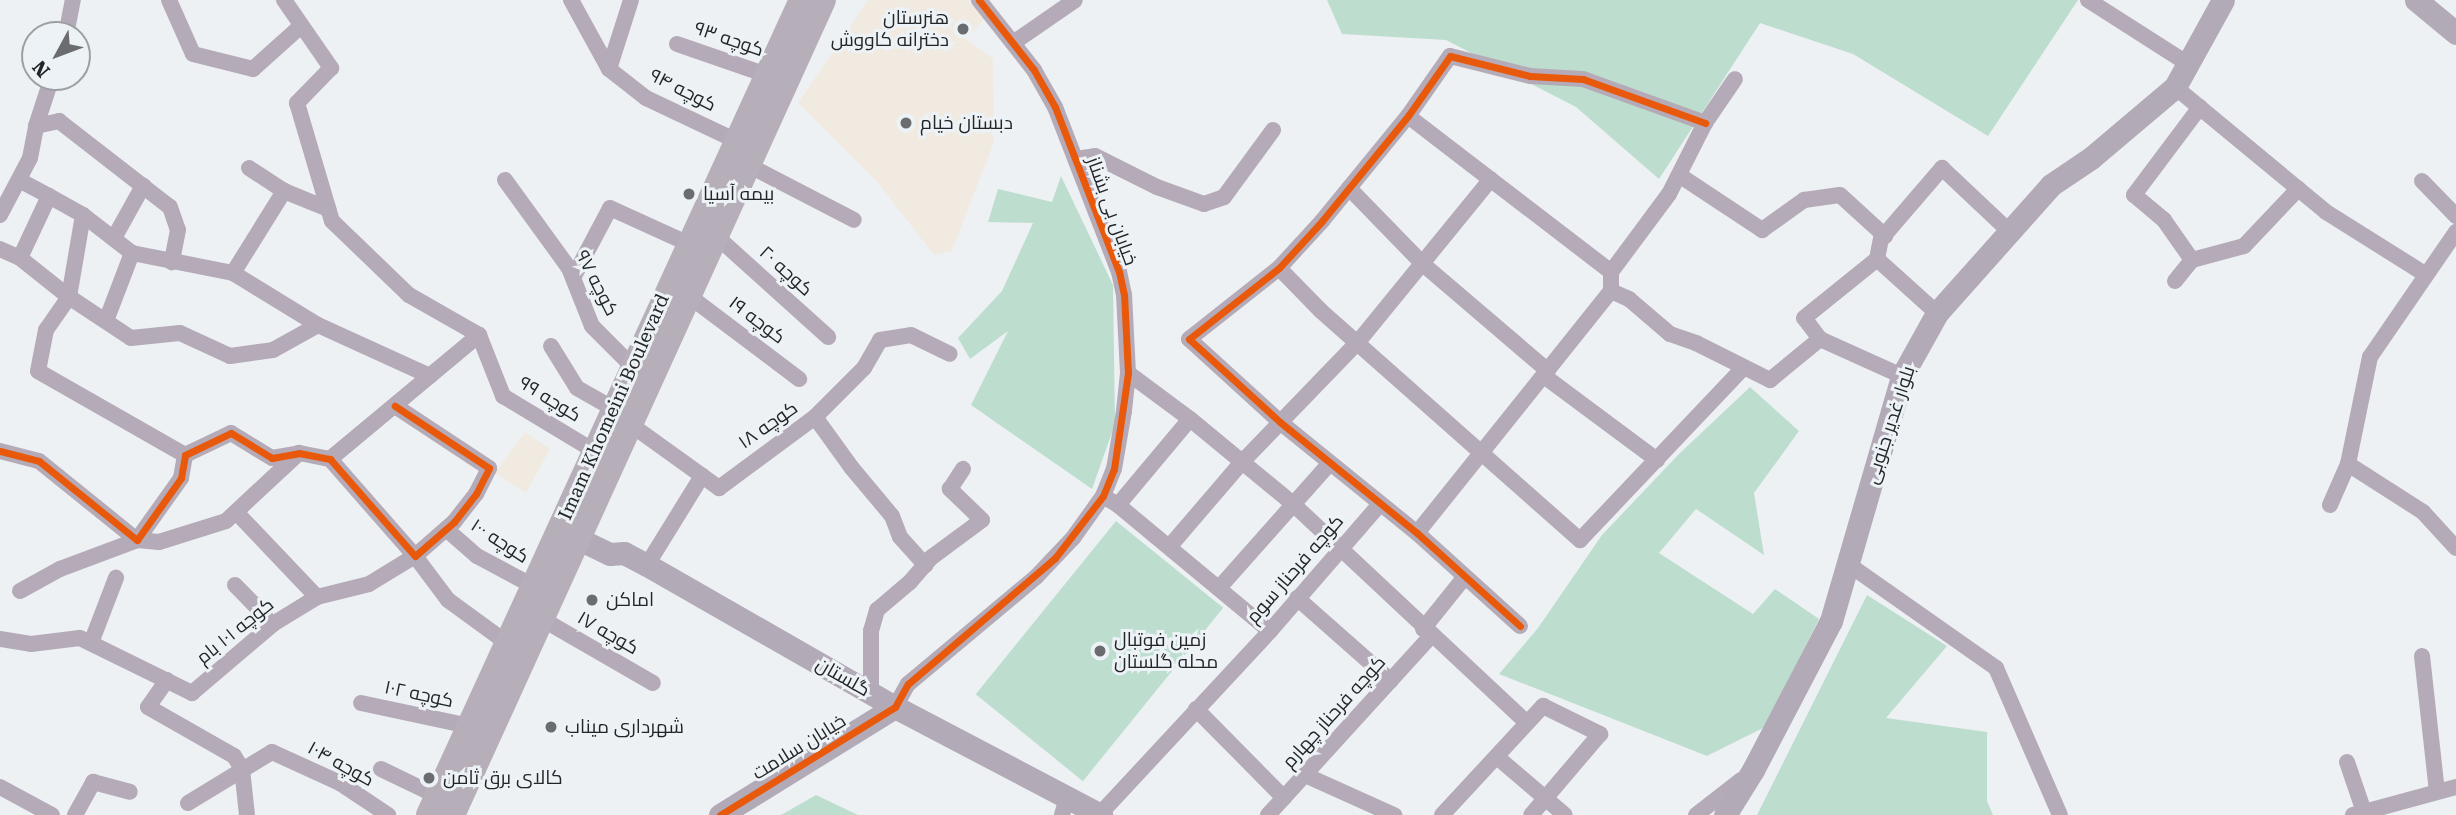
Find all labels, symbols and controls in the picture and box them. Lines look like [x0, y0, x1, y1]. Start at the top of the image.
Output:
place label: هنرستان دخترانه کاووش [831, 7, 949, 51]
street label: کوچه ۹۳ [691, 17, 767, 61]
north arrow [21, 21, 91, 91]
marker: هنرستان دخترانه کاووش [955, 21, 971, 37]
text: N [28, 56, 55, 82]
street label: کوچه ۹۴ [646, 64, 720, 116]
place label: دبستان خیام [920, 112, 1013, 134]
marker: دبستان خیام [898, 115, 914, 131]
street label: خیابان بی بشناز [1082, 153, 1142, 269]
place label: بیمه آسیا [703, 183, 774, 205]
marker: بیمه آسیا [681, 186, 697, 202]
street label: کوچه ۲۰ [755, 241, 817, 301]
street label: کوچه ۹۷ [571, 246, 623, 320]
street label: Imam Khomeini Boulevard [554, 291, 674, 523]
street label: کوچه ۱۹ [724, 291, 790, 349]
street label: بلوار غدیر جنوبی [1860, 363, 1920, 487]
street label: کوچه ۹۹ [515, 371, 585, 427]
street label: کوچه ۱۸ [734, 396, 802, 454]
street label: کوچه فرحناز سوم [1242, 510, 1348, 628]
street label: کوچه ۱۰۰ [467, 514, 533, 568]
place label: اماکن [606, 589, 654, 611]
marker: اماکن [584, 592, 600, 608]
street label: کوچه ۱۰۱ بام [192, 593, 278, 669]
street label: کوچه ۱۷ [573, 606, 643, 660]
place label: زمین فوتبال محله گلستان [1114, 629, 1218, 673]
marker: زمین فوتبال محله گلستان [1092, 643, 1108, 659]
street label: کوچه فرحناز چهارم [1278, 651, 1390, 773]
street label: گلستان [812, 652, 874, 702]
street label: کوچه ۱۰۲ [382, 676, 456, 712]
street label: خیابان سلامت [748, 709, 850, 785]
place label: شهرداری میناب [565, 716, 684, 738]
marker: شهرداری میناب [543, 719, 559, 735]
street label: کوچه ۱۰۴ [304, 736, 378, 792]
place label: کالای برق ثامن [443, 767, 563, 789]
marker: کالای برق ثامن [421, 770, 437, 786]

